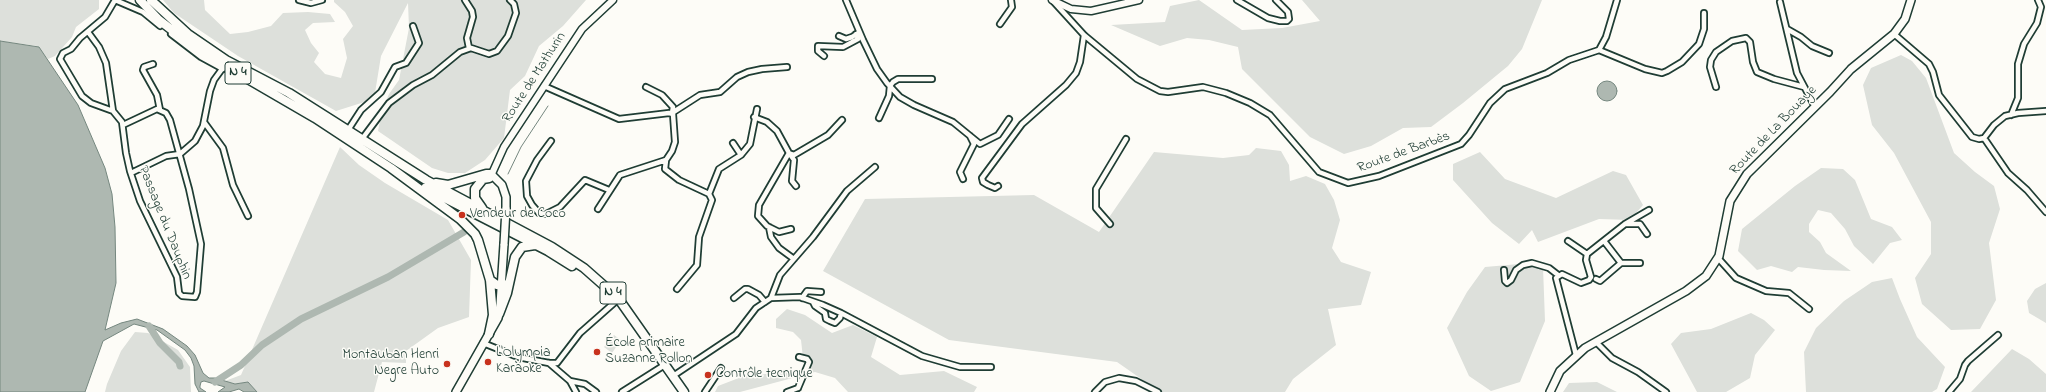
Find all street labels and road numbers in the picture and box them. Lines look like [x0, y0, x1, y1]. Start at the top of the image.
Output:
street label: Route de Mathurin [500, 30, 570, 126]
road number: N 4 [225, 62, 251, 84]
street label: Route de La Bouaye [1727, 83, 1821, 179]
street label: Route de Barbès [1355, 128, 1453, 178]
street label: Passage du Dauphin [134, 164, 194, 282]
road number: N 4 [600, 282, 626, 304]

